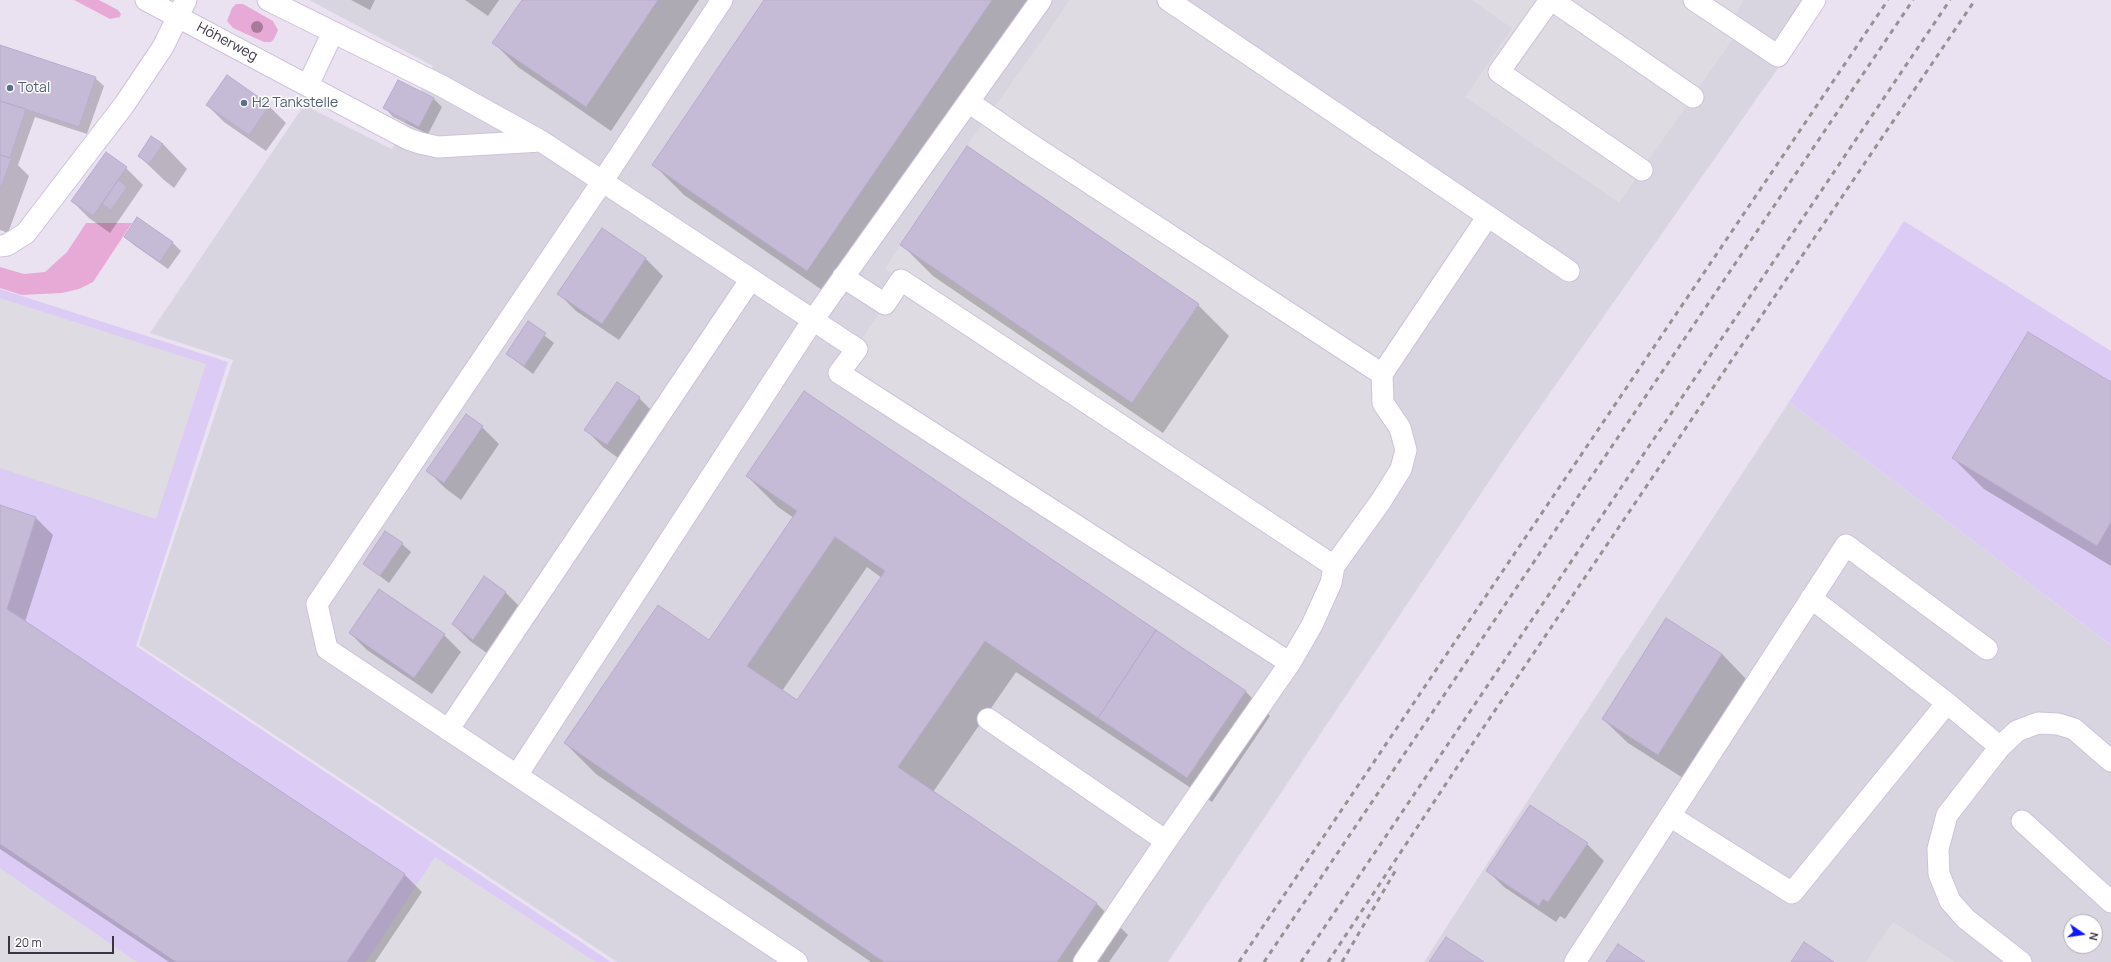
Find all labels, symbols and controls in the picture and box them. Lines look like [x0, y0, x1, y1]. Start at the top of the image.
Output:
street label: Höherweg [194, 19, 260, 65]
place label: Total [18, 80, 50, 96]
marker: Total [5, 83, 15, 93]
place label: H2 Tankstelle [252, 95, 338, 111]
marker: H2 Tankstelle [239, 98, 249, 108]
north arrow [2063, 914, 2103, 954]
scale bar [10, 928, 116, 954]
text: N [2086, 931, 2102, 942]
text: 20 m [15, 934, 42, 951]

